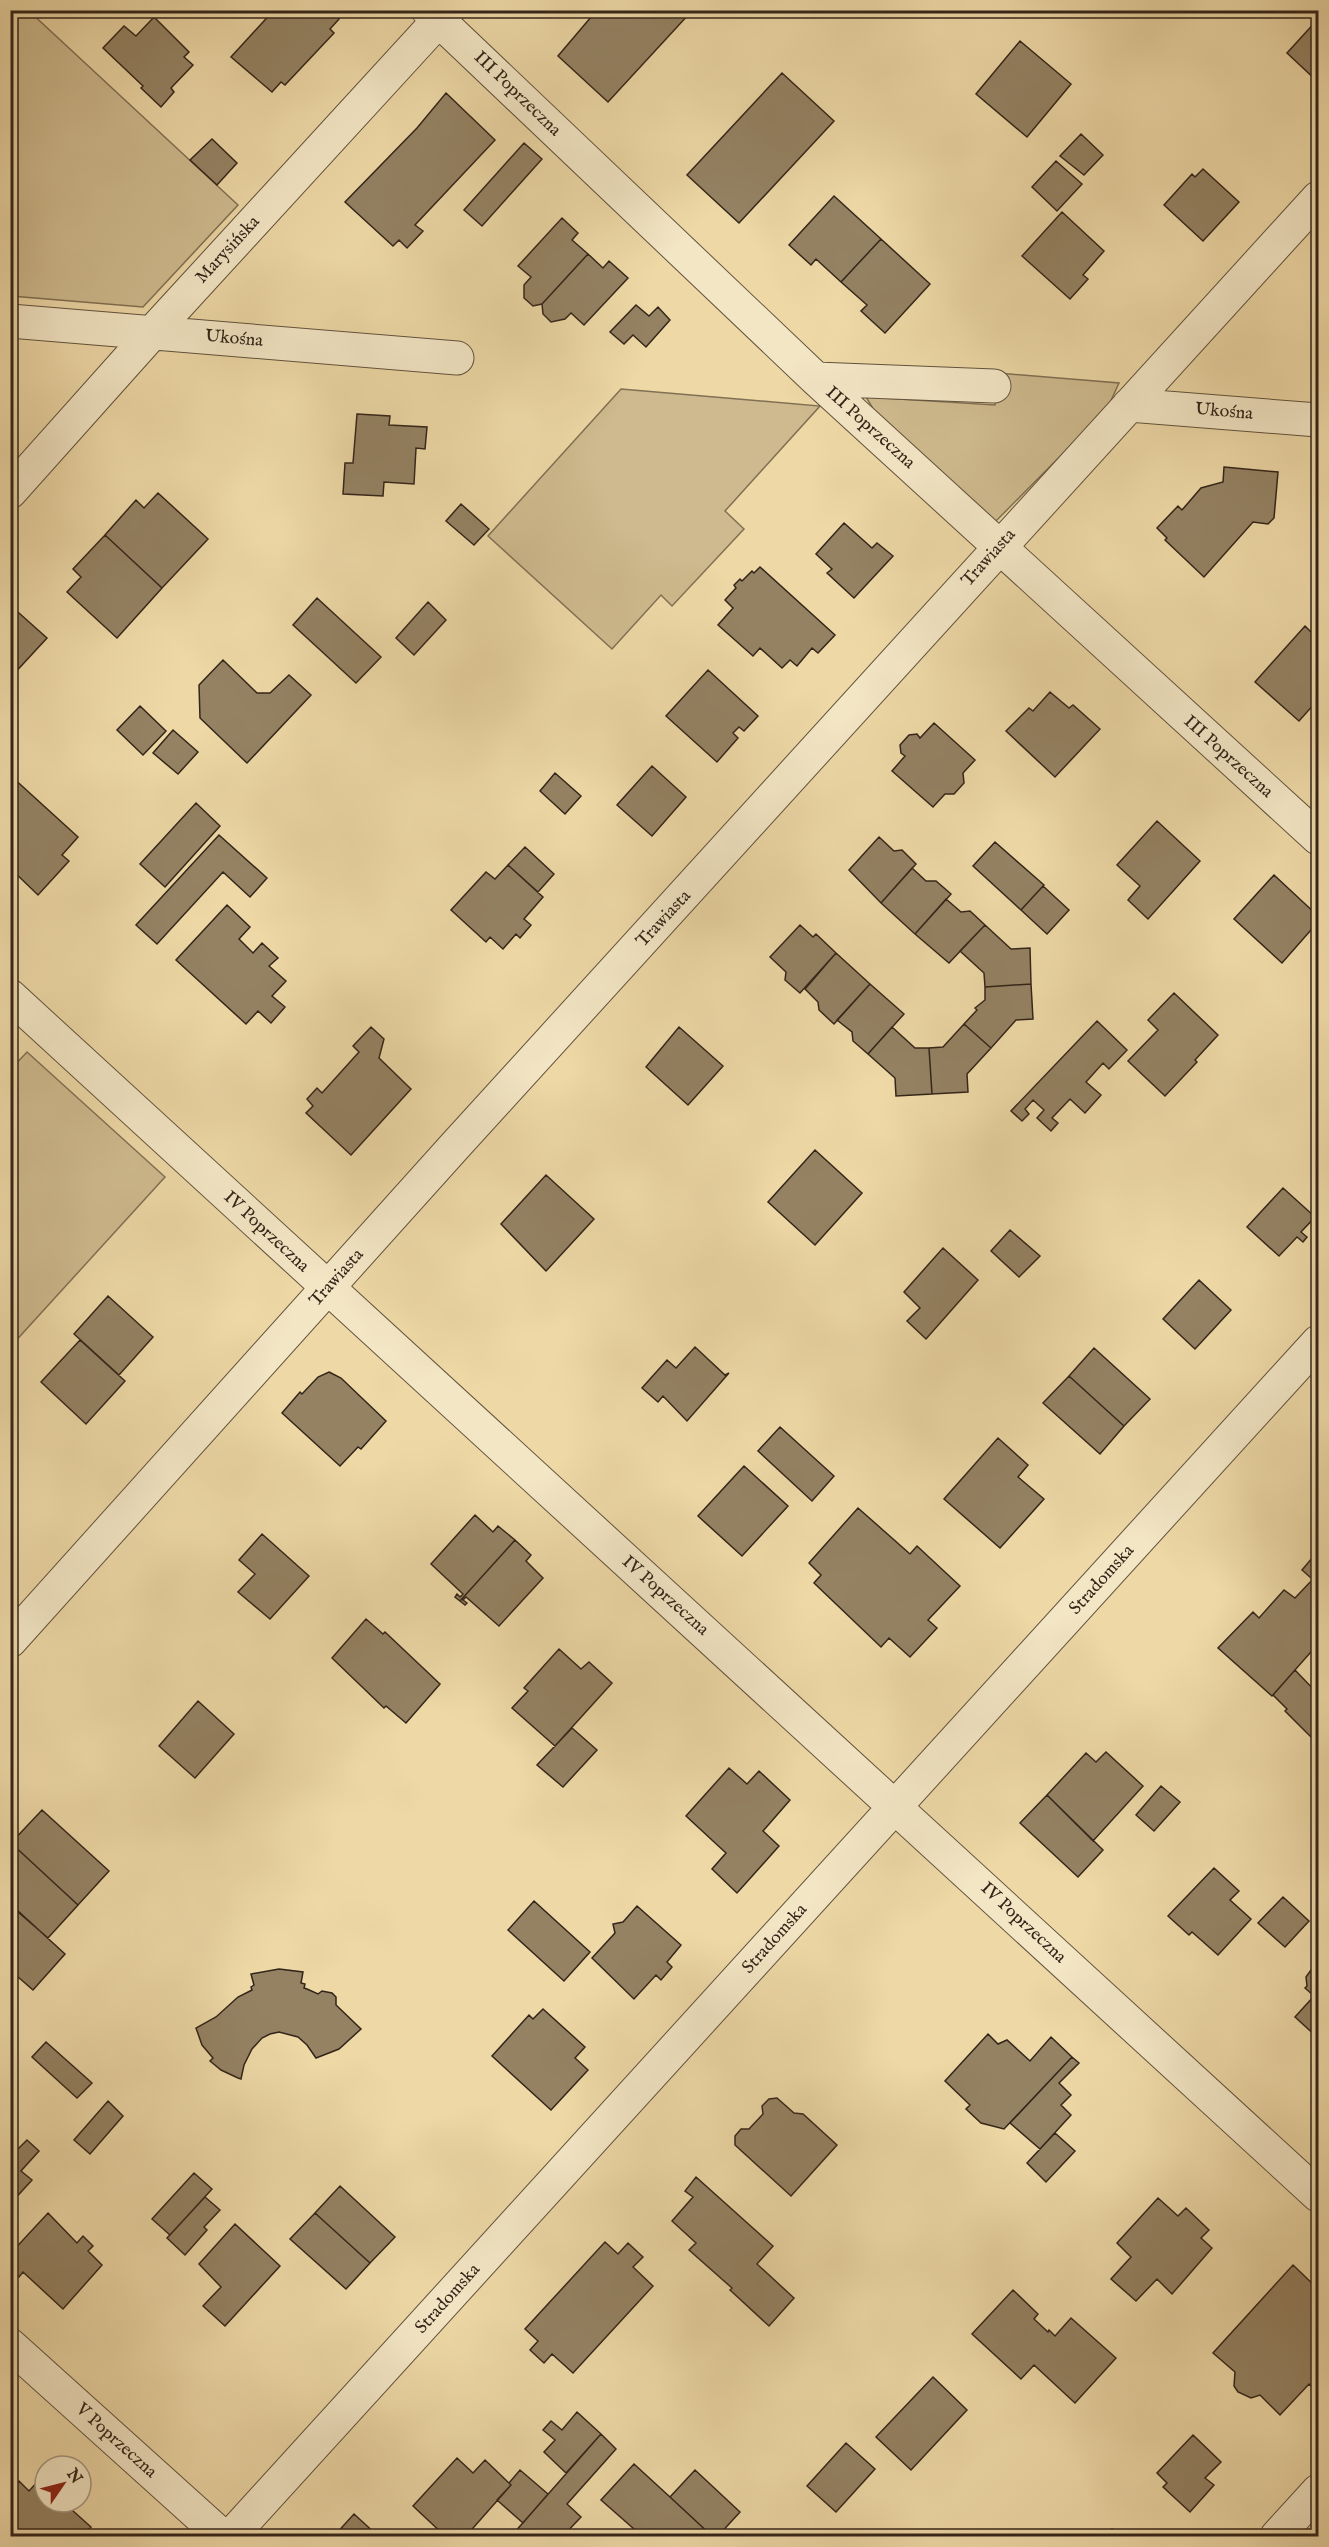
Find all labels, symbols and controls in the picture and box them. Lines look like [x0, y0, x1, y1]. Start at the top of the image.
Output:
street label: III Poprzeczna [468, 46, 566, 142]
street label: Marysińska [191, 211, 265, 289]
street label: Ukośna [204, 325, 264, 353]
street label: III Poprzeczna [820, 382, 920, 475]
street label: Ukośna [1194, 398, 1254, 426]
street label: Trawiasta [957, 524, 1021, 592]
street label: III Poprzeczna [1178, 711, 1278, 804]
street label: Trawiasta [632, 885, 697, 953]
street label: IV Poprzeczna [218, 1186, 314, 1278]
street label: Trawiasta [305, 1244, 369, 1312]
street label: Stradomska [1064, 1540, 1140, 1620]
street label: IV Poprzeczna [617, 1551, 714, 1641]
street label: IV Poprzeczna [975, 1877, 1071, 1969]
street label: Stradomska [737, 1899, 813, 1979]
street label: Stradomska [410, 2259, 486, 2339]
street label: V Poprzeczna [70, 2398, 162, 2484]
north arrow [33, 2454, 93, 2514]
text: N [61, 2464, 86, 2488]

